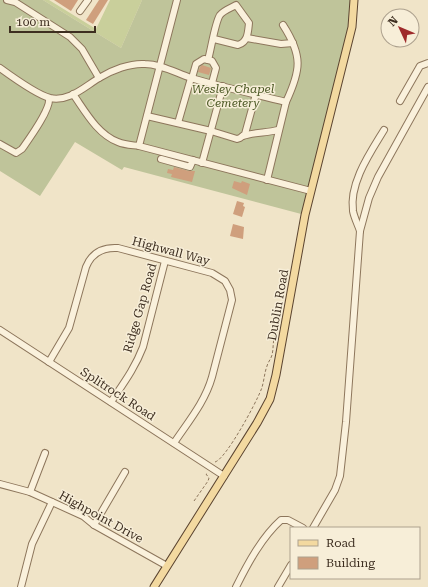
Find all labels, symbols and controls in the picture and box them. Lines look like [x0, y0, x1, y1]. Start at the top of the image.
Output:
scale bar [10, 8, 95, 34]
north arrow [380, 8, 420, 48]
text: N [386, 13, 401, 29]
text: 100 m [16, 15, 50, 29]
park label: Wesley Chapel Cemetery [192, 82, 275, 110]
street label: Highwall Way [131, 234, 212, 268]
street label: Ridge Gap Road [121, 261, 160, 354]
street label: Dublin Road [265, 268, 291, 342]
street label: Splitrock Road [78, 365, 158, 424]
street label: Highpoint Drive [56, 488, 146, 546]
legend [290, 527, 420, 579]
text: Road [326, 536, 356, 550]
text: Building [326, 556, 375, 570]

